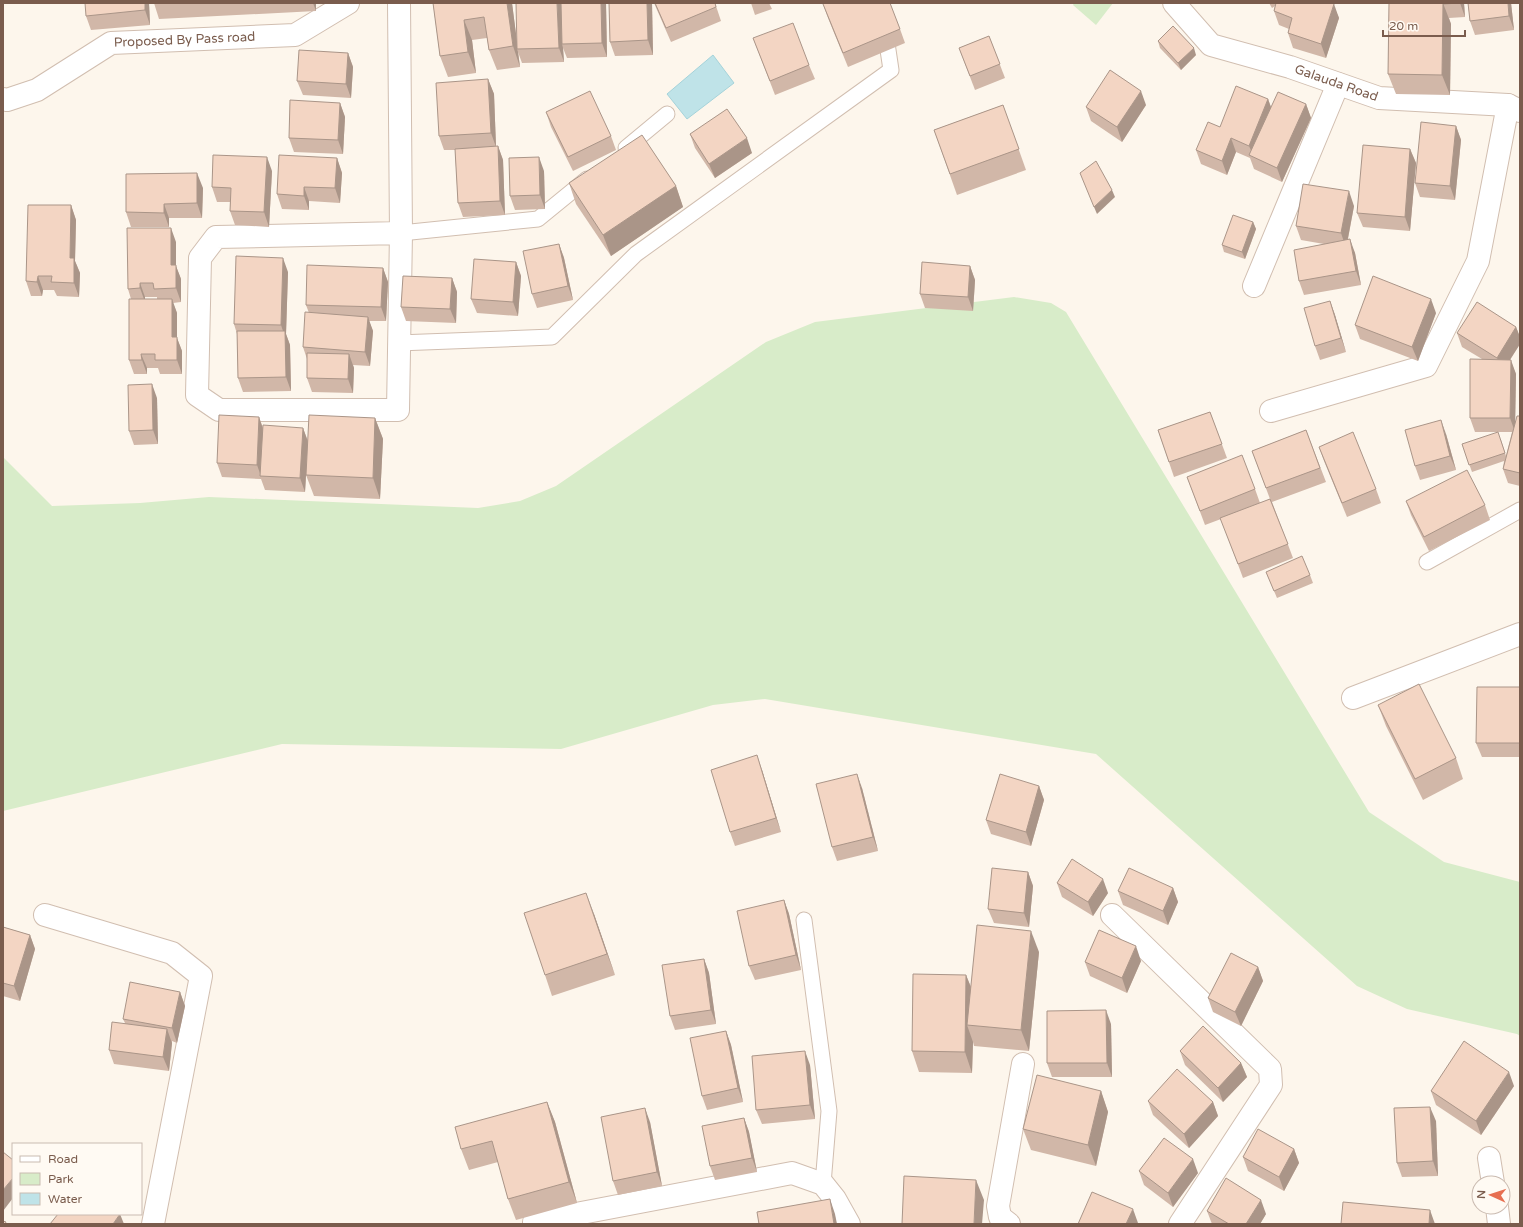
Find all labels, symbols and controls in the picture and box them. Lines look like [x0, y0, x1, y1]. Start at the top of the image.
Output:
scale bar [1383, 12, 1465, 38]
text: 20 m [1389, 19, 1418, 33]
street label: Proposed By Pass road [113, 29, 256, 51]
street label: Galauda Road [1292, 61, 1380, 105]
legend [12, 1143, 142, 1215]
text: Road [48, 1152, 78, 1166]
text: Park [48, 1172, 74, 1186]
north arrow [1471, 1175, 1511, 1215]
text: N [1475, 1190, 1488, 1199]
text: Water [48, 1192, 83, 1206]

